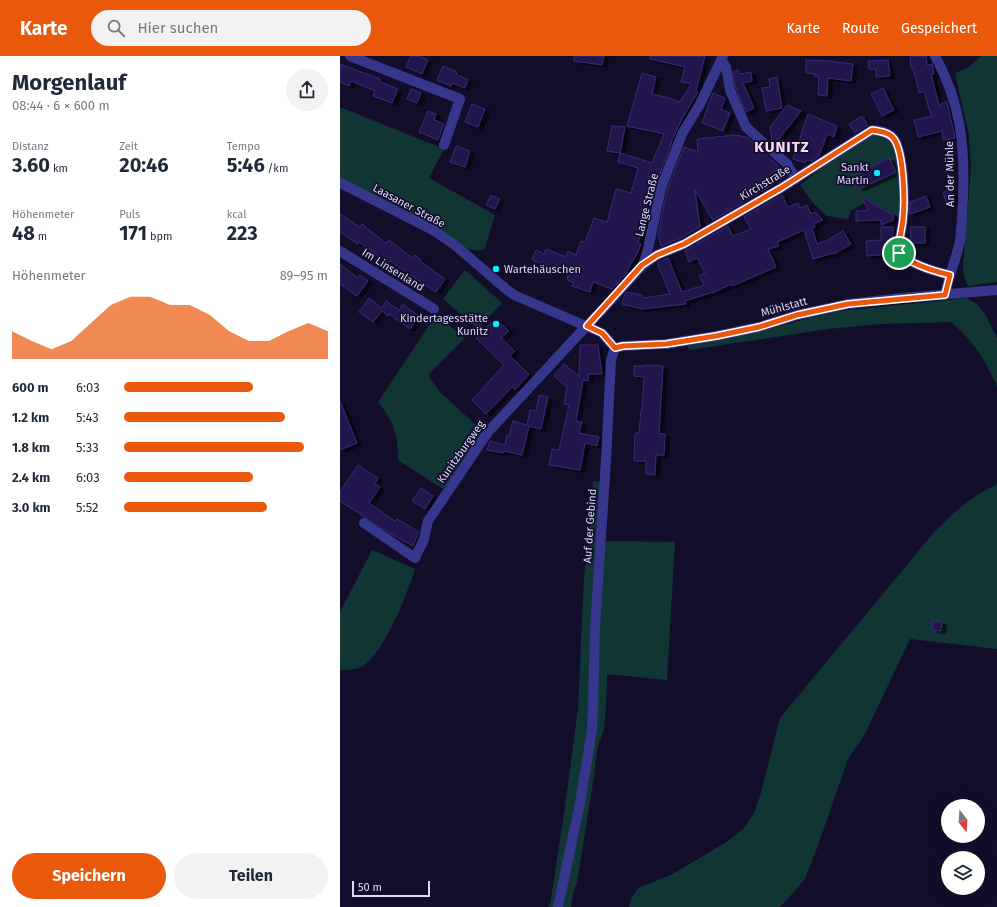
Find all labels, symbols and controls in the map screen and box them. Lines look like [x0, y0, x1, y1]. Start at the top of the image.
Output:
search box [91, 10, 371, 46]
text: Karte [20, 17, 67, 40]
icon: search [105, 17, 127, 39]
text: Hier suchen [137, 19, 218, 37]
text: Karte [786, 20, 820, 37]
text: Route [842, 20, 879, 37]
text: Gespeichert [901, 20, 977, 37]
text: Morgenlauf [12, 69, 126, 96]
button: share [286, 69, 328, 111]
text: 08:44 · 6 × 600 m [12, 98, 110, 113]
district label: KUNITZ [754, 138, 810, 156]
text: Distanz [12, 140, 48, 153]
text: Zeit [119, 140, 138, 153]
text: Tempo [227, 140, 260, 153]
street label: An der Mühle [943, 141, 957, 207]
text: 3.60 [12, 153, 50, 177]
text: 20:46 [119, 153, 169, 177]
text: 5:46 [227, 153, 265, 177]
place label: Sankt Martin [837, 161, 869, 187]
text: km [50, 162, 68, 175]
text: /km [265, 162, 288, 175]
street label: Kirchstraße [737, 163, 793, 203]
marker: Sankt Martin [872, 168, 882, 178]
street label: Lange Straße [633, 172, 661, 238]
street label: Laasaner Straße [371, 181, 447, 231]
text: Höhenmeter [12, 208, 74, 221]
text: Puls [119, 208, 140, 221]
text: kcal [227, 208, 246, 221]
text: 48 [12, 221, 35, 245]
text: 171 [119, 221, 147, 245]
text: 223 [227, 221, 258, 245]
text: m [35, 230, 47, 243]
text: bpm [147, 230, 172, 243]
pin [882, 236, 916, 270]
icon: arrive [888, 242, 910, 264]
street label: Im Linsenland [360, 246, 426, 294]
place label: Wartehäuschen [504, 263, 581, 276]
marker: Wartehäuschen [491, 264, 501, 274]
text: Höhenmeter [12, 268, 86, 283]
text: 89–95 m [280, 268, 328, 283]
street label: Mühlstatt [759, 295, 809, 319]
place label: Kindertagesstätte Kunitz [400, 312, 488, 338]
marker: Kindertagesstätte Kunitz [491, 319, 501, 329]
text: 600 m [12, 380, 49, 395]
text: 6:03 [76, 380, 100, 395]
text: 1.2 km [12, 410, 49, 425]
text: 5:43 [76, 410, 99, 425]
street label: Kunitzburgweg [435, 418, 488, 486]
text: 1.8 km [12, 440, 50, 455]
text: 5:33 [76, 440, 99, 455]
text: 2.4 km [12, 470, 50, 485]
text: 6:03 [76, 470, 100, 485]
street label: Auf der Gebind [581, 488, 599, 564]
text: 3.0 km [12, 500, 51, 515]
text: 5:52 [76, 500, 98, 515]
north arrow [941, 799, 985, 843]
map controls [941, 799, 985, 895]
button: layers [941, 851, 985, 895]
button: Speichern [12, 853, 166, 899]
button: Teilen [174, 853, 328, 899]
scale bar [352, 879, 430, 898]
text: 50 m [358, 881, 382, 894]

